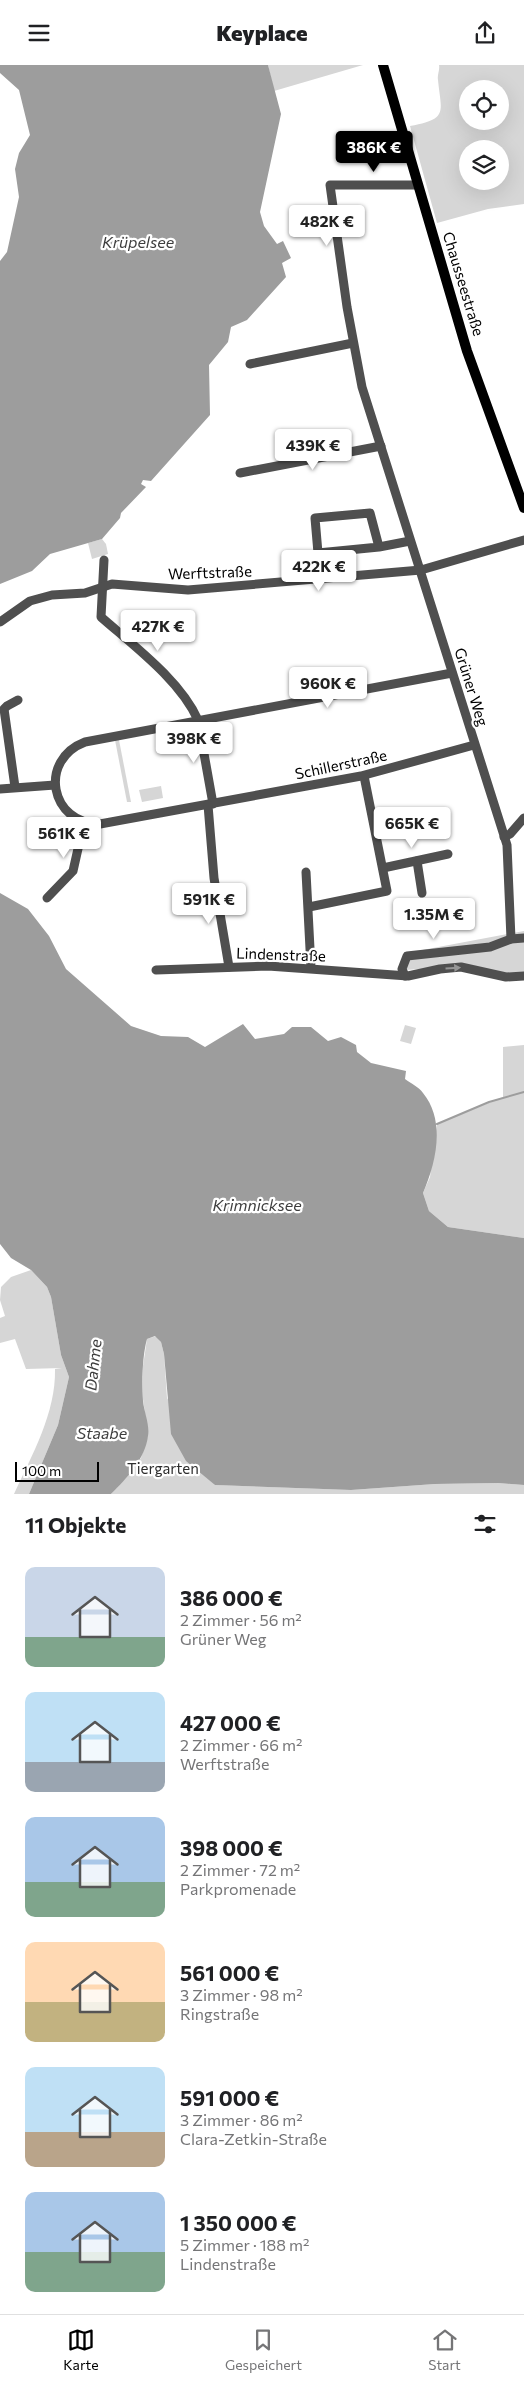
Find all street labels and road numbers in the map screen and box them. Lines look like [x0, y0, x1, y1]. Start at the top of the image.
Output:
street label: Chausseestraße [440, 229, 488, 338]
street label: Werftstraße [168, 562, 252, 582]
street label: Grüner Weg [452, 645, 492, 728]
street label: Schillerstraße [293, 745, 388, 783]
street label: Lindenstraße [236, 943, 326, 965]

